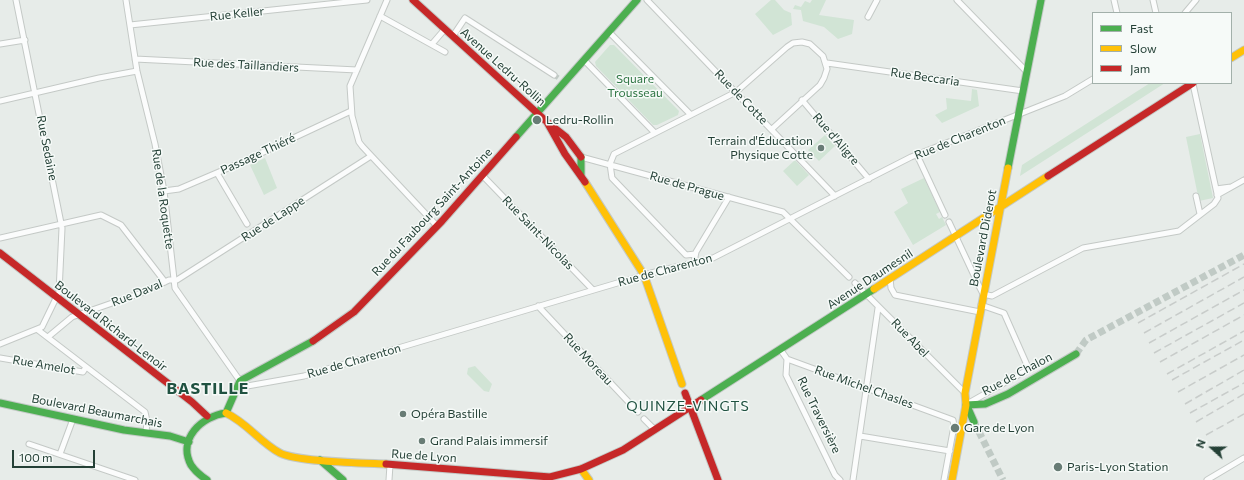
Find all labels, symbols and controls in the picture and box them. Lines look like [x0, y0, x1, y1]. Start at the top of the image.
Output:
street label: Rue Keller [209, 4, 265, 24]
legend [1092, 12, 1232, 84]
text: Fast [1130, 21, 1153, 35]
street label: Avenue Ledru-Rollin [457, 25, 549, 109]
text: Slow [1130, 41, 1157, 55]
street label: Rue des Taillandiers [193, 55, 299, 75]
text: Jam [1130, 61, 1150, 75]
street label: Rue Beccaria [889, 65, 961, 89]
street label: Rue de Cotte [711, 67, 771, 127]
park label: Square Trousseau [607, 72, 663, 100]
street label: Rue d'Aligre [810, 110, 862, 168]
place label: Ledru-Rollin [546, 113, 614, 127]
street label: Rue de Charenton [912, 113, 1008, 163]
street label: Rue Sedaine [34, 114, 60, 182]
marker: Ledru-Rollin [531, 114, 543, 126]
street label: Passage Thiéré [218, 130, 298, 178]
place label: Terrain d'Éducation Physique Cotte [708, 134, 813, 162]
marker: Terrain d'Éducation Physique Cotte [816, 143, 826, 153]
street label: Rue du Faubourg Saint-Antoine [369, 145, 495, 279]
street label: Rue de la Roquette [149, 148, 177, 250]
street label: Rue de Prague [648, 168, 726, 204]
street label: Boulevard Diderot [967, 188, 999, 288]
street label: Rue de Lappe [239, 193, 307, 245]
street label: Rue Saint-Nicolas [499, 193, 577, 273]
street label: Avenue Daumesnil [824, 246, 916, 312]
street label: Rue de Charenton [616, 251, 714, 289]
street label: Rue Daval [109, 276, 165, 310]
street label: Boulevard Richard-Lenoir [52, 278, 170, 374]
street label: Rue Abel [888, 316, 932, 360]
street label: Rue Moreau [560, 330, 616, 388]
street label: Rue de Charenton [305, 341, 403, 381]
street label: Rue de Chalon [979, 349, 1055, 399]
street label: Rue Amelot [12, 352, 76, 378]
street label: Rue Michel Chasles [813, 362, 915, 412]
street label: Rue Traversière [794, 374, 844, 456]
district label: BASTILLE [167, 379, 249, 399]
street label: Boulevard Beaumarchais [30, 391, 164, 431]
district label: QUINZE-VINGTS [626, 398, 750, 414]
place label: Opéra Bastille [411, 407, 487, 421]
marker: Opéra Bastille [398, 409, 408, 419]
place label: Gare de Lyon [964, 421, 1034, 435]
marker: Gare de Lyon [949, 422, 961, 434]
north arrow [1192, 428, 1232, 468]
place label: Grand Palais immersif [430, 434, 548, 448]
marker: Grand Palais immersif [417, 436, 427, 446]
text: N [1193, 437, 1208, 450]
scale bar [14, 442, 97, 468]
street label: Rue de Lyon [391, 447, 457, 465]
text: 100 m [19, 450, 53, 464]
place label: Paris-Lyon Station [1067, 460, 1168, 474]
marker: Paris-Lyon Station [1052, 461, 1064, 473]

